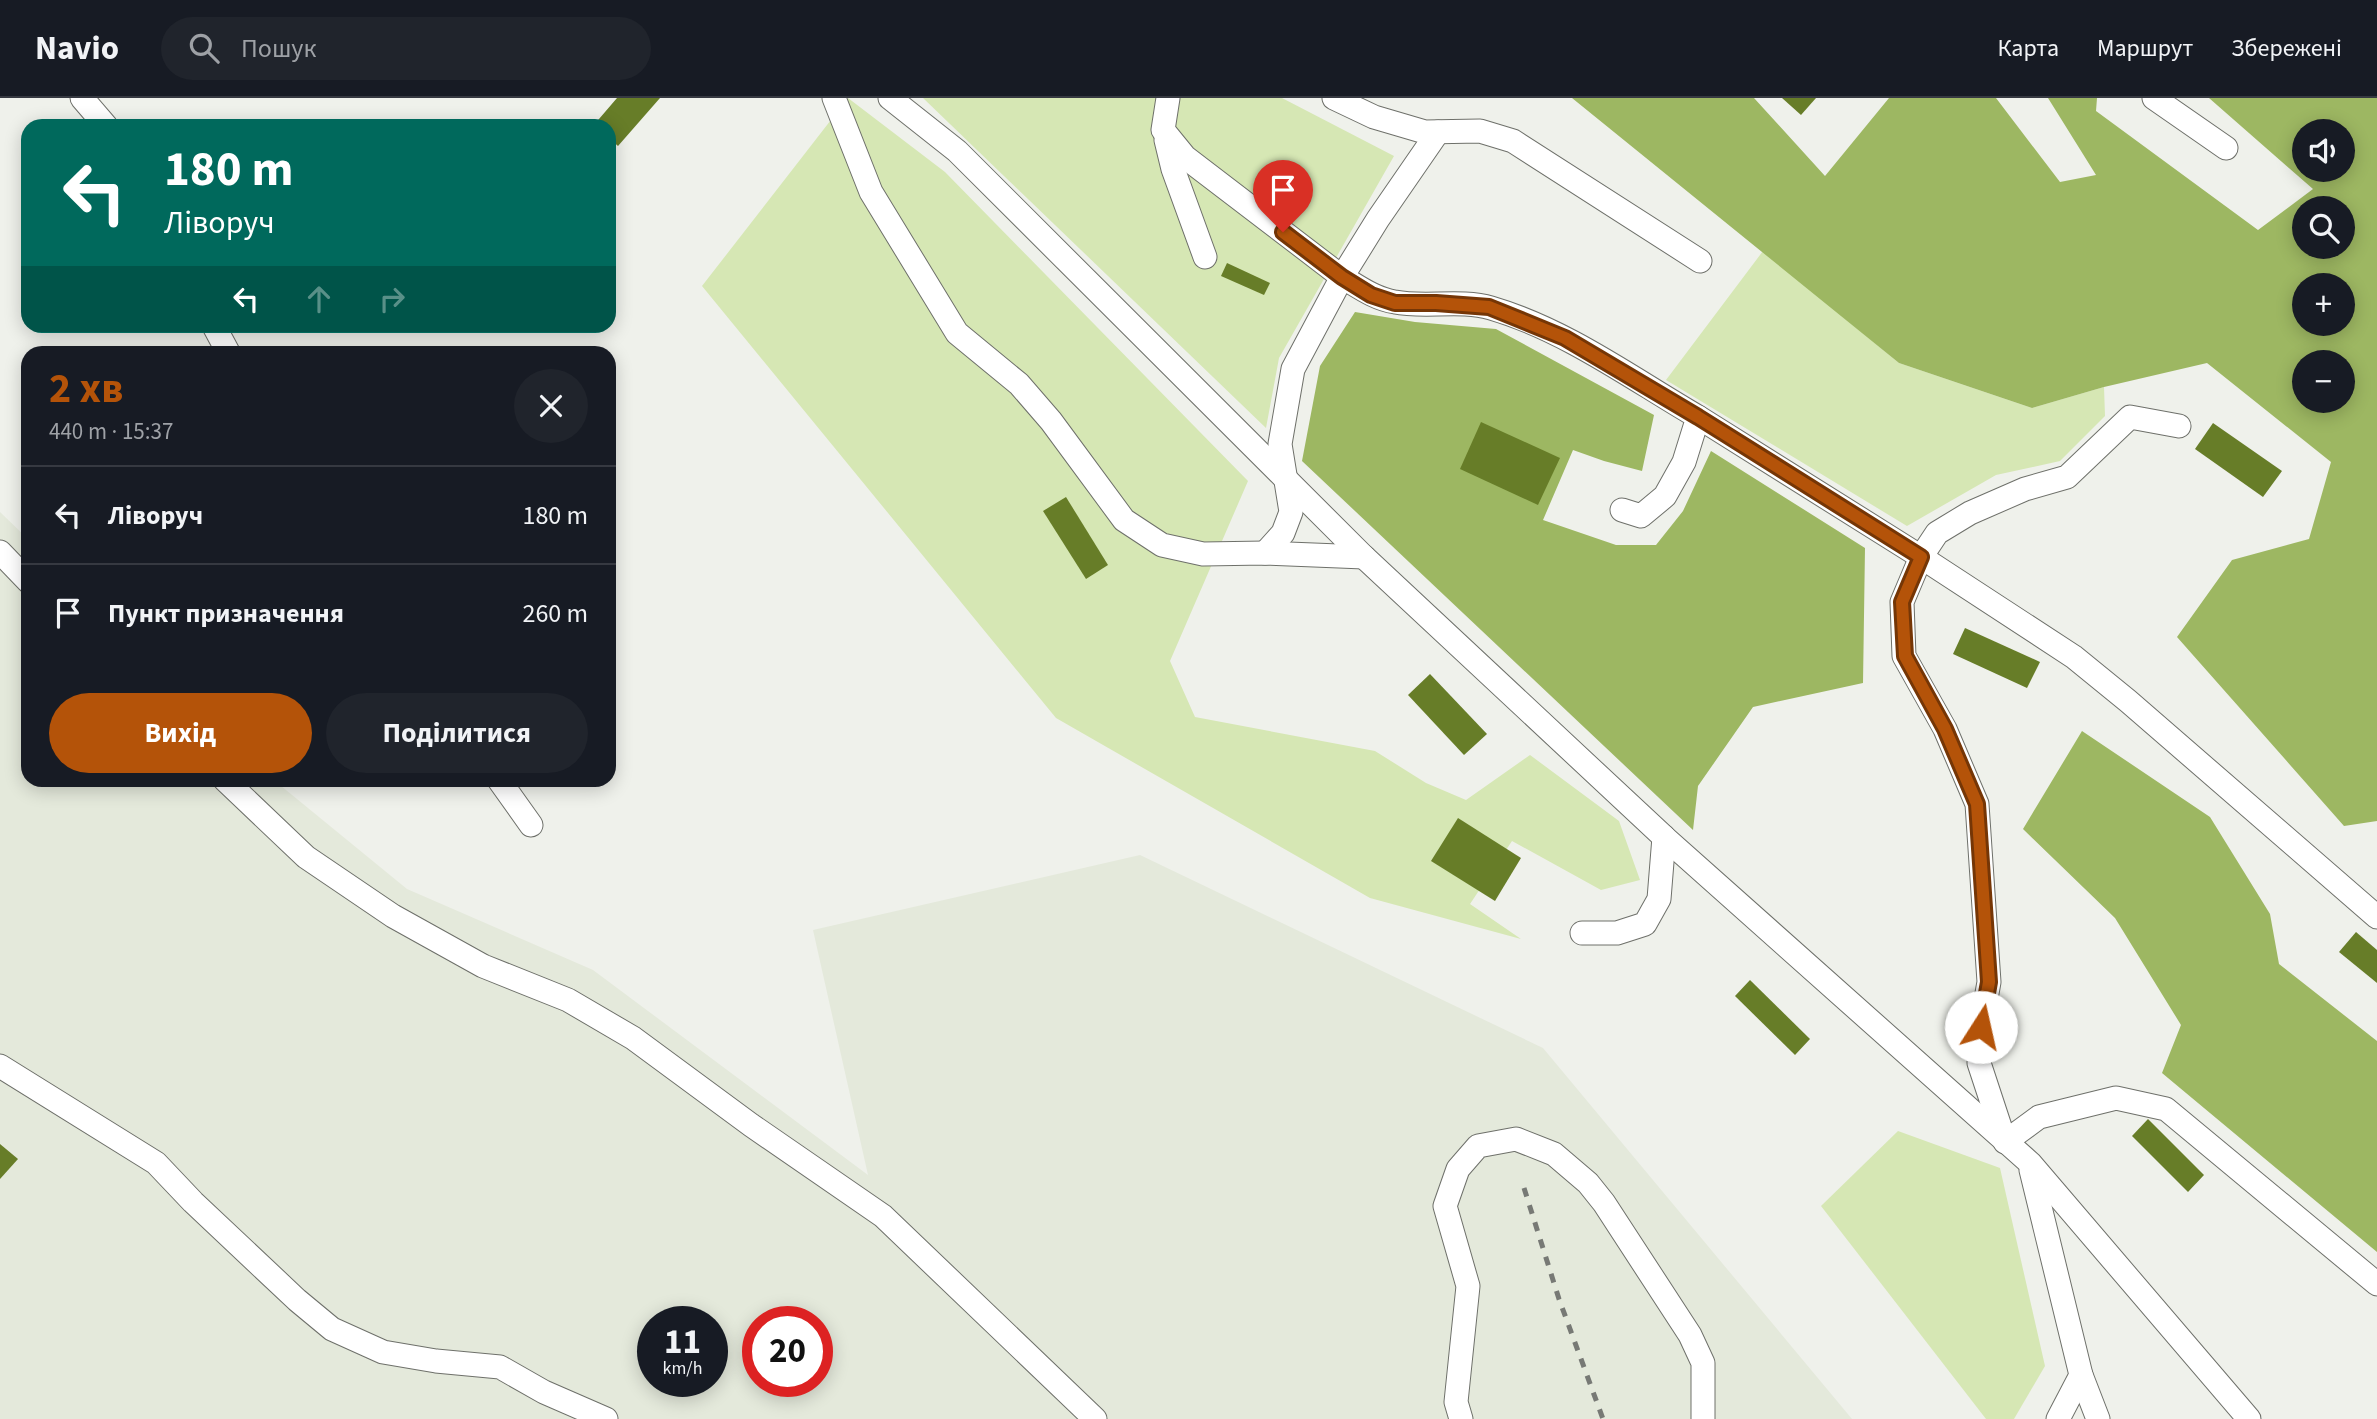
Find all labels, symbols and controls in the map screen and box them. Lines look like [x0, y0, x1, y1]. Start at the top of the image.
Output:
search box [161, 17, 651, 80]
text: Navio [35, 25, 119, 72]
icon: search [185, 29, 223, 67]
text: Пошук [241, 30, 316, 67]
text: Карта [1997, 31, 2059, 66]
text: Маршрут [2097, 31, 2193, 66]
text: Збережені [2231, 31, 2342, 66]
map controls [2292, 119, 2355, 413]
button: sound [2292, 119, 2355, 182]
text: 180 m [164, 135, 293, 205]
icon: left [49, 147, 140, 238]
pin [1253, 160, 1313, 232]
icon: arrive [1264, 171, 1302, 209]
button: search [2292, 196, 2355, 259]
text: Ліворуч [164, 200, 275, 246]
button: + [2292, 273, 2355, 336]
icon: left [227, 280, 265, 318]
icon: ahead [300, 280, 338, 318]
icon: right [373, 280, 411, 318]
button: − [2292, 350, 2355, 413]
text: 2 хв [49, 359, 123, 419]
button: close [514, 369, 588, 443]
text: 440 m · 15:37 [49, 415, 173, 448]
icon: left [49, 496, 87, 534]
text: Ліворуч [108, 497, 203, 534]
text: 180 m [522, 497, 588, 534]
icon: arrive [49, 594, 87, 632]
text: Пункт призначення [108, 595, 344, 632]
text: 260 m [522, 595, 588, 632]
button: Вихід [49, 693, 312, 773]
button: Поділитися [326, 693, 588, 773]
position arrow [1944, 990, 2018, 1064]
speed limit sign: 20 [742, 1306, 833, 1397]
text: 11 [664, 1317, 701, 1367]
text: km/h [663, 1356, 702, 1381]

